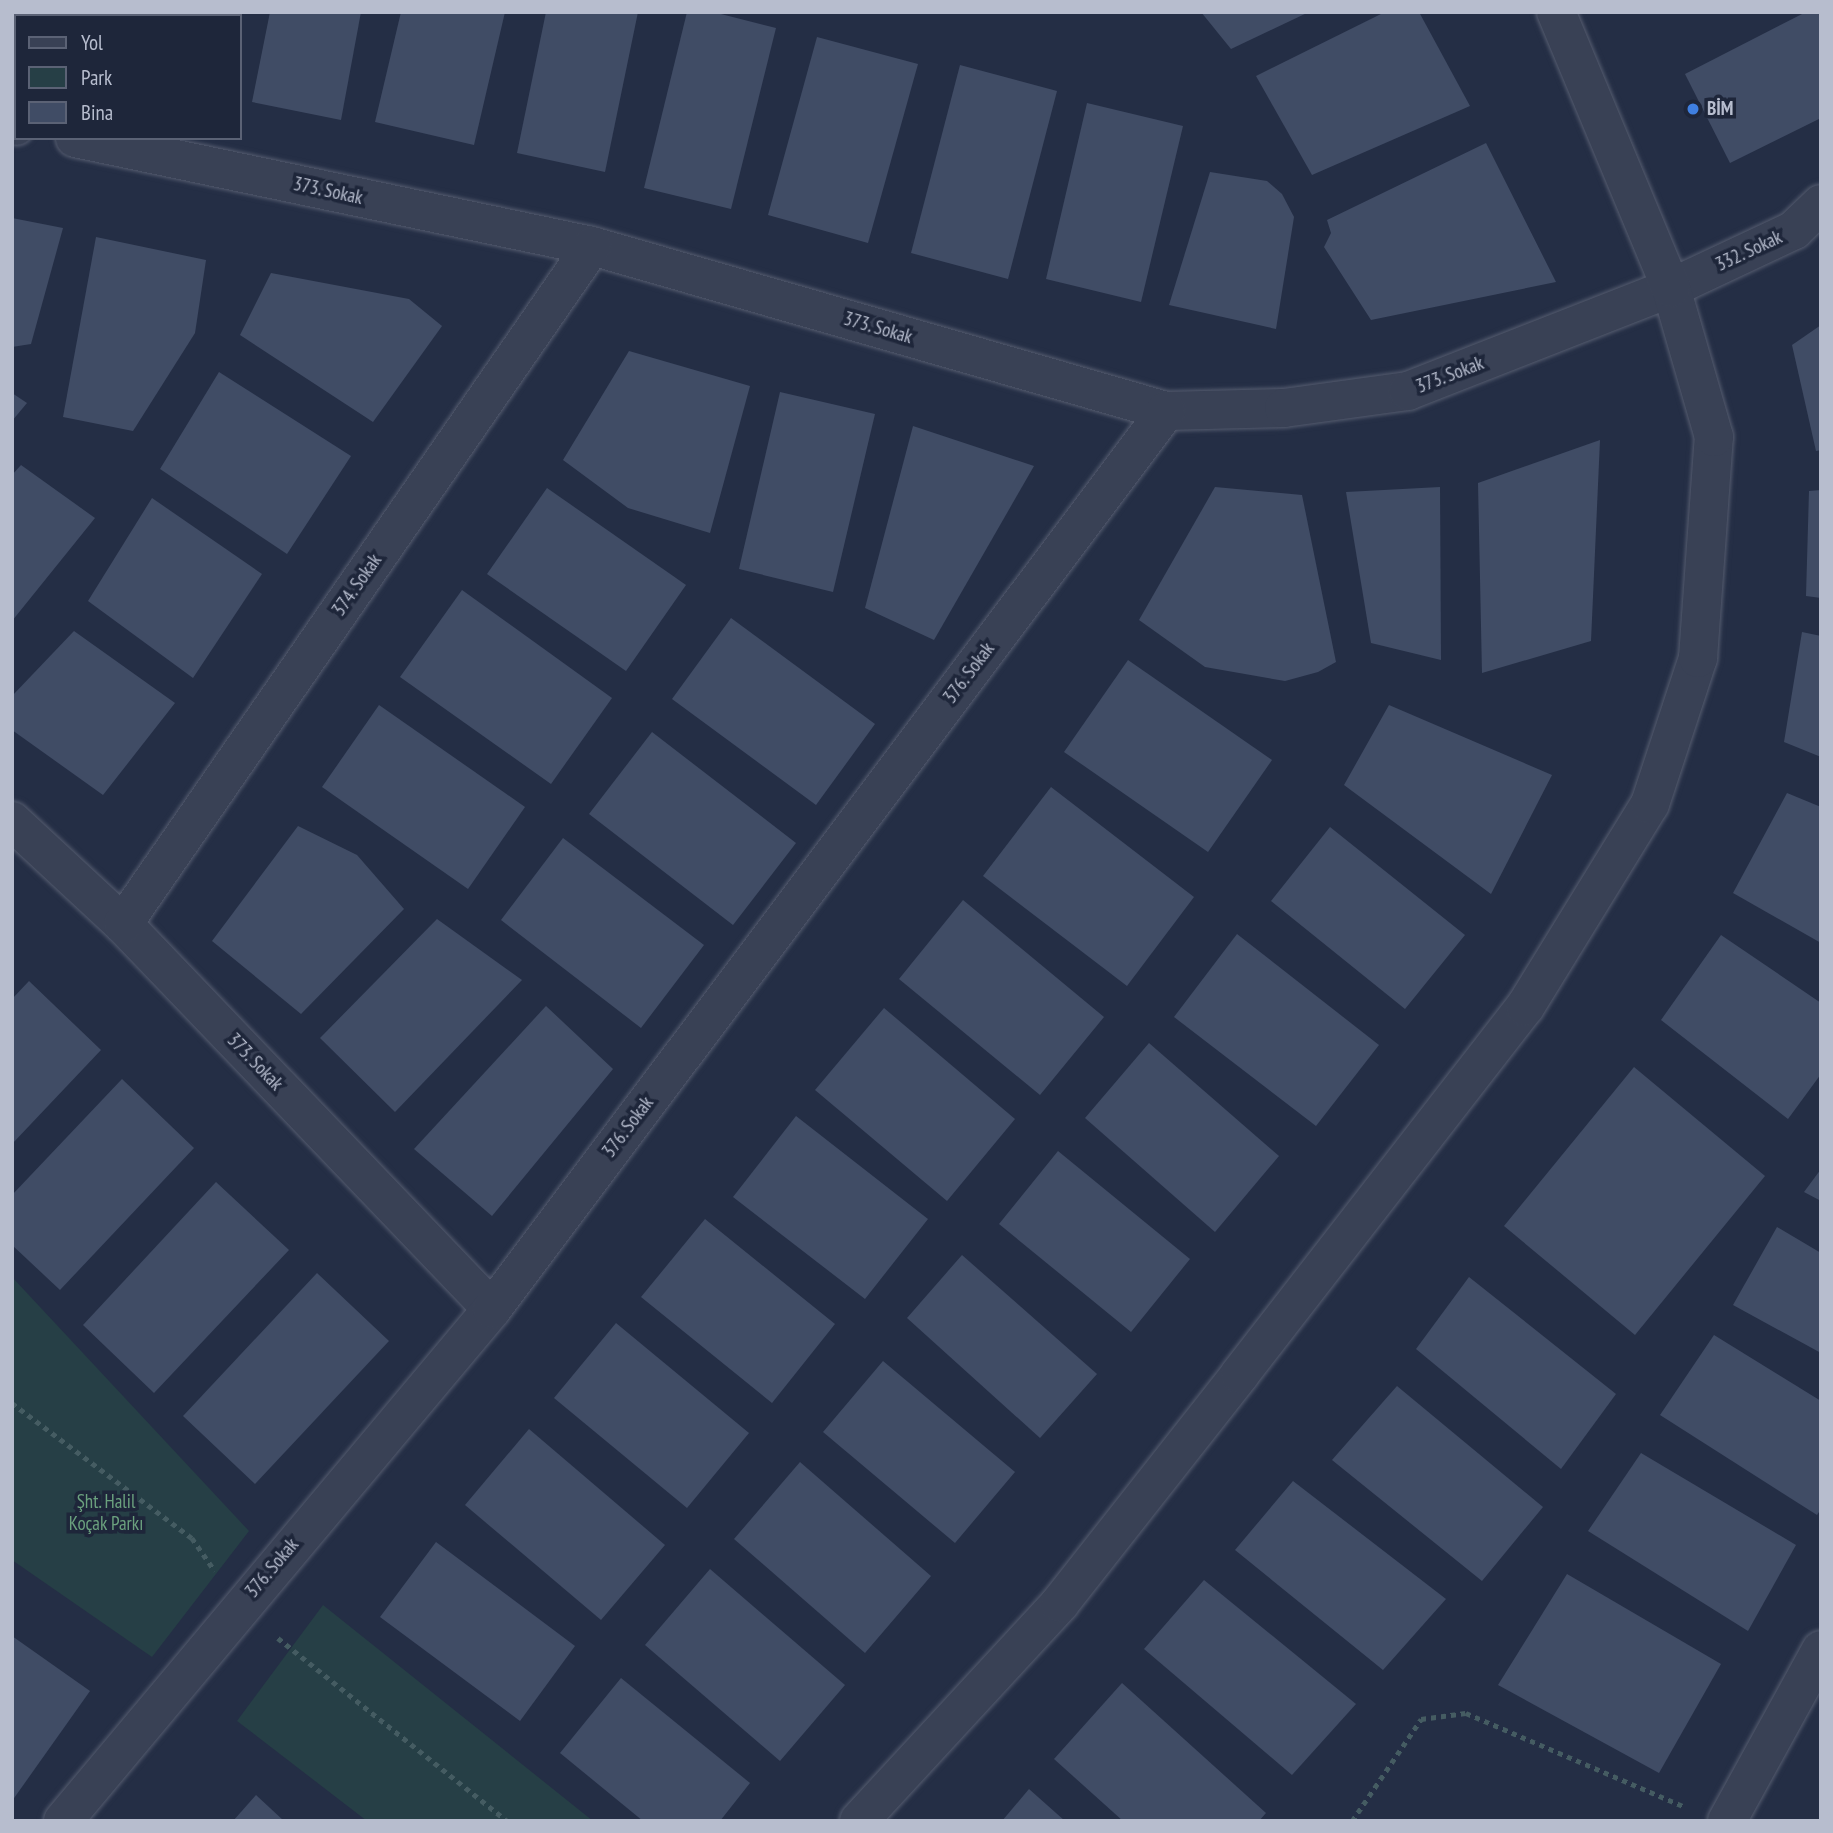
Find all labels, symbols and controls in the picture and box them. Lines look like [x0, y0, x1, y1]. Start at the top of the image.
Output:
legend [14, 14, 242, 140]
text: Yol [81, 29, 103, 56]
text: Park [81, 64, 112, 91]
place label: BİM [1707, 98, 1733, 120]
text: Bina [81, 99, 113, 126]
marker: BİM [1685, 101, 1701, 117]
street label: 373. Sokak [291, 172, 365, 210]
street label: 332. Sokak [1712, 226, 1786, 276]
street label: 373. Sokak [840, 307, 916, 349]
street label: 373. Sokak [1412, 352, 1488, 398]
street label: 374. Sokak [327, 549, 387, 621]
street label: 376. Sokak [938, 637, 1000, 709]
street label: 373. Sokak [222, 1028, 288, 1096]
street label: 376. Sokak [597, 1091, 659, 1163]
park label: Şht. Halil Koçak Parkı [69, 1491, 143, 1535]
street label: 376. Sokak [240, 1533, 304, 1603]

